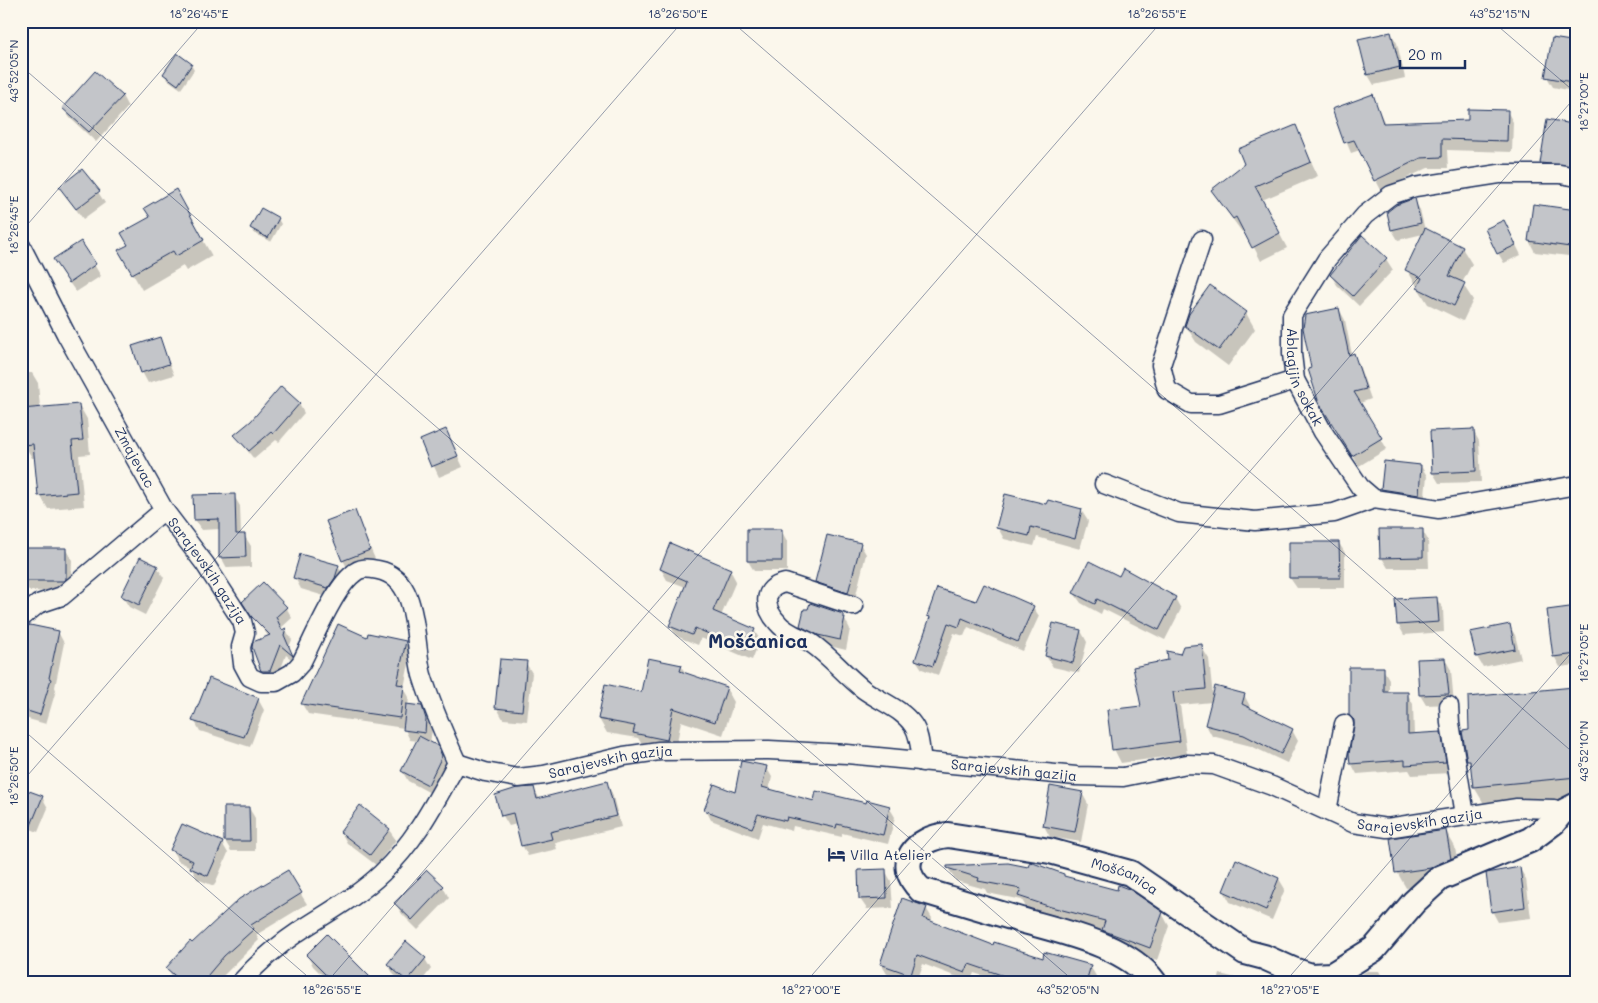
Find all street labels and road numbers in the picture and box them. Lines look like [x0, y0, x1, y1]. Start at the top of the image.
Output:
street label: Ablagijin sokak [1283, 328, 1328, 429]
street label: Zmajevac [110, 423, 160, 491]
street label: Sarajevskih gazija [164, 513, 252, 628]
street label: Sarajevskih gazija [547, 741, 673, 783]
street label: Sarajevskih gazija [950, 754, 1078, 785]
street label: Sarajevskih gazija [1356, 803, 1484, 837]
street label: Mošćanica [1089, 853, 1162, 899]

